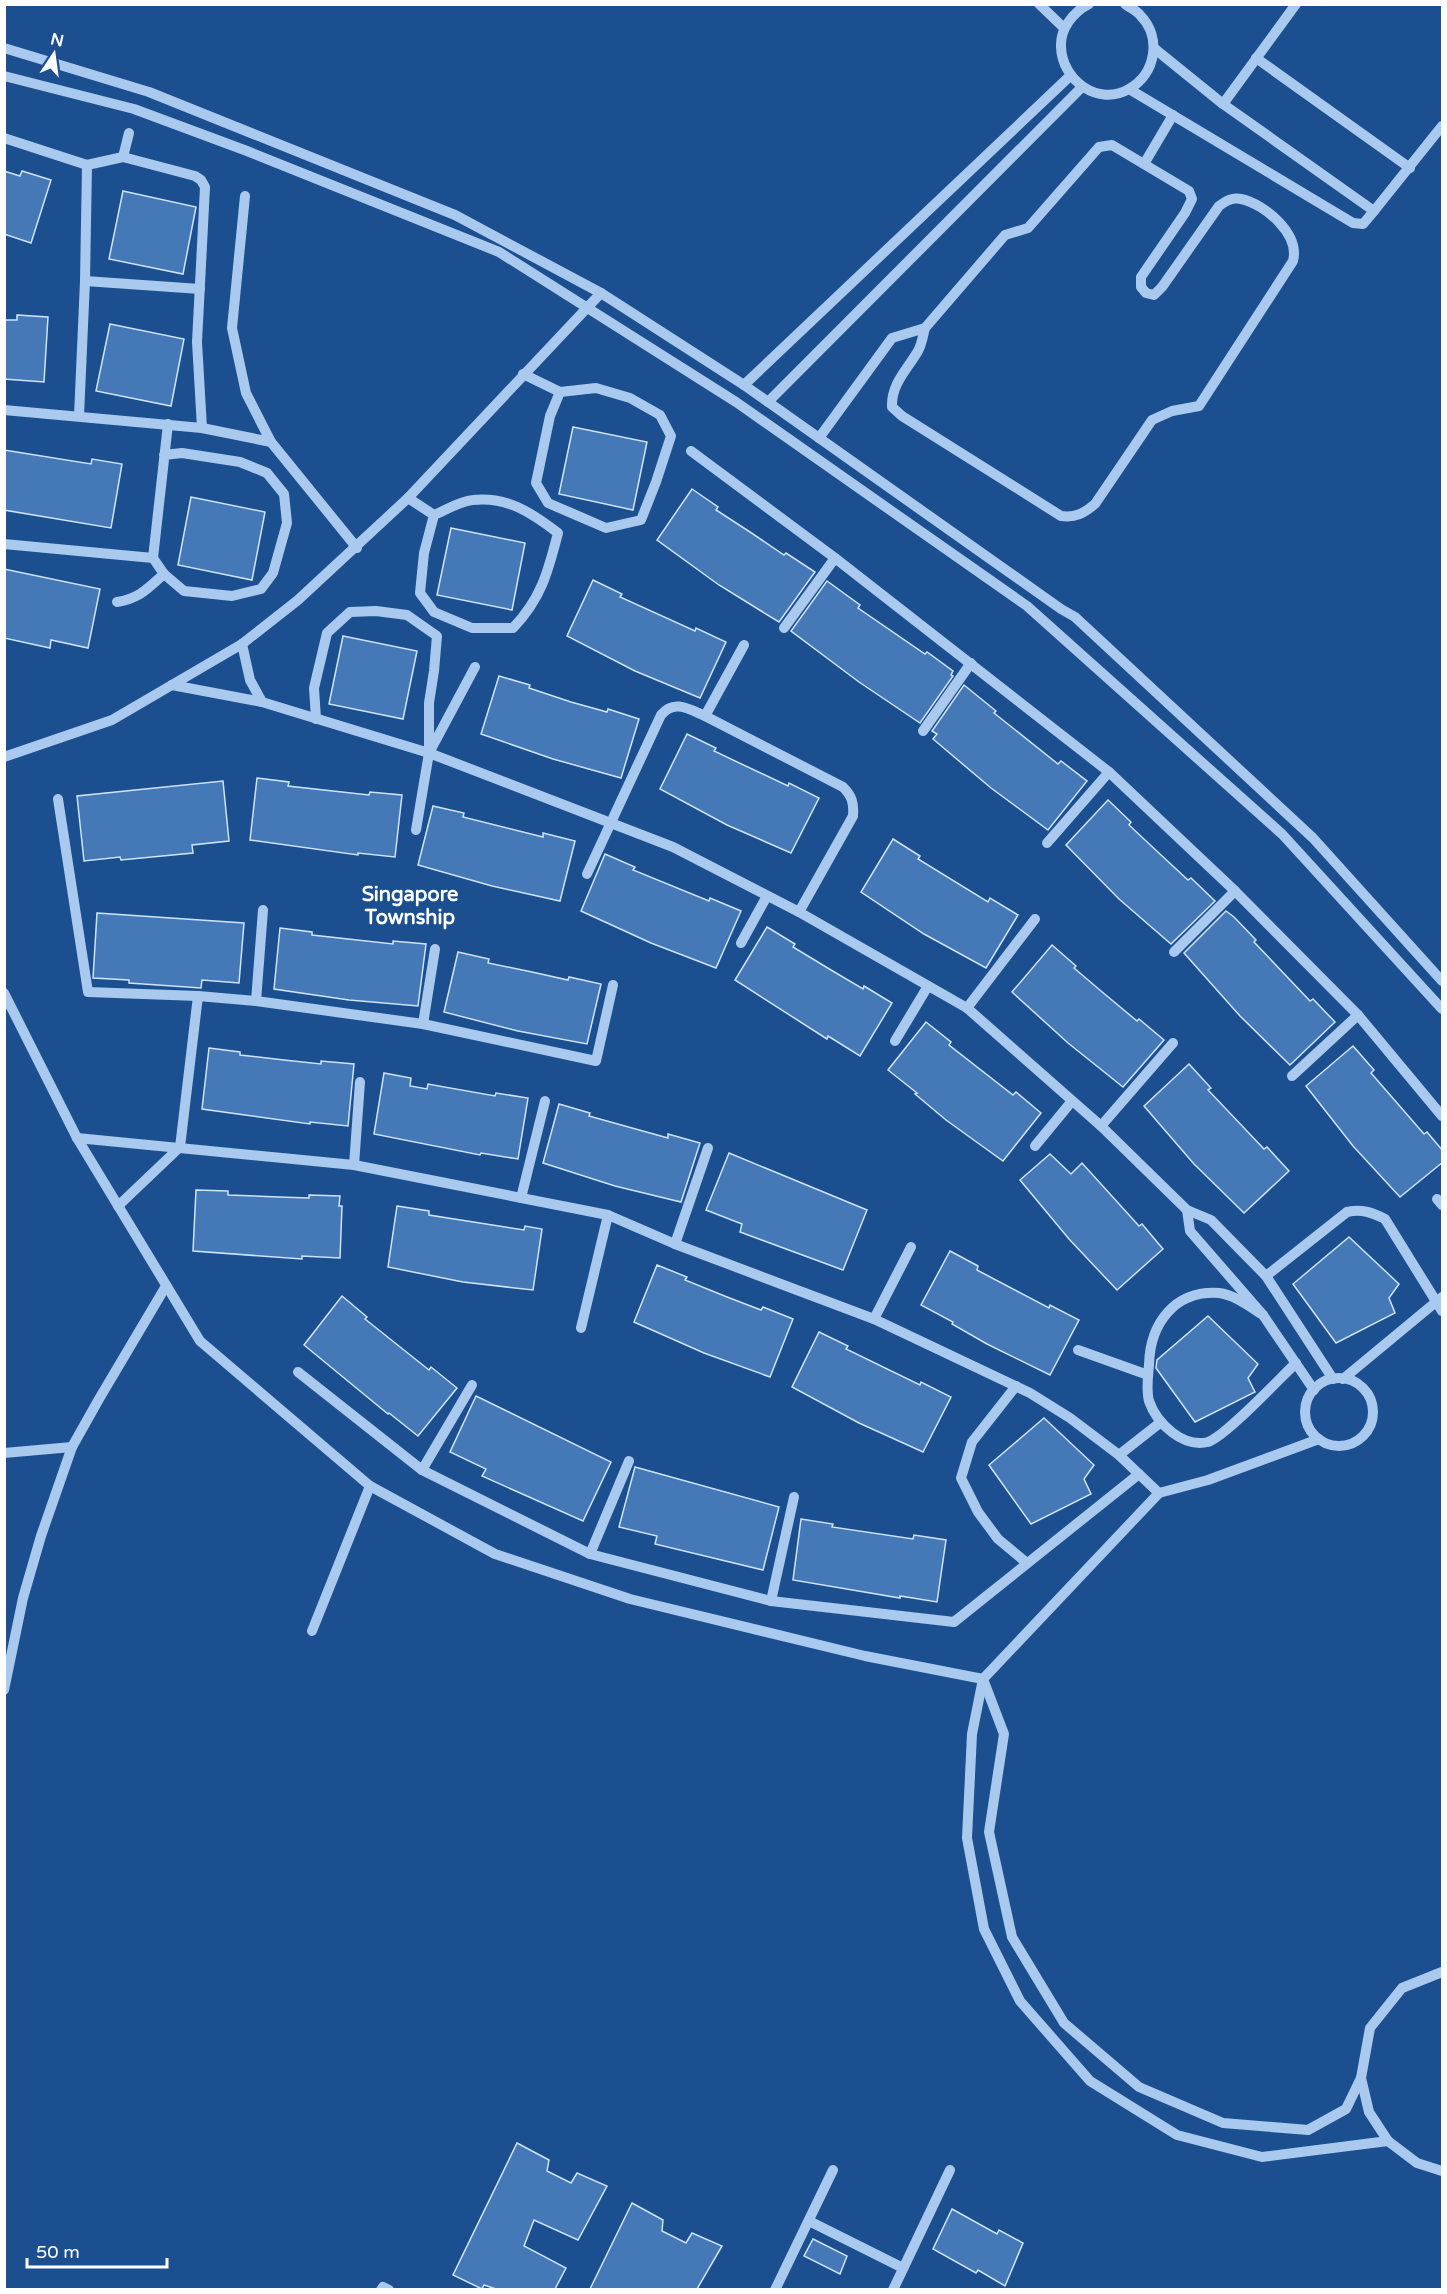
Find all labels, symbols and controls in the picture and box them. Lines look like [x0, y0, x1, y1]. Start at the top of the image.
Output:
north arrow [24, 24, 84, 84]
text: N [49, 29, 66, 52]
district label: Singapore Township [362, 883, 458, 930]
scale bar [27, 2231, 166, 2269]
text: 50 m [36, 2241, 80, 2263]

